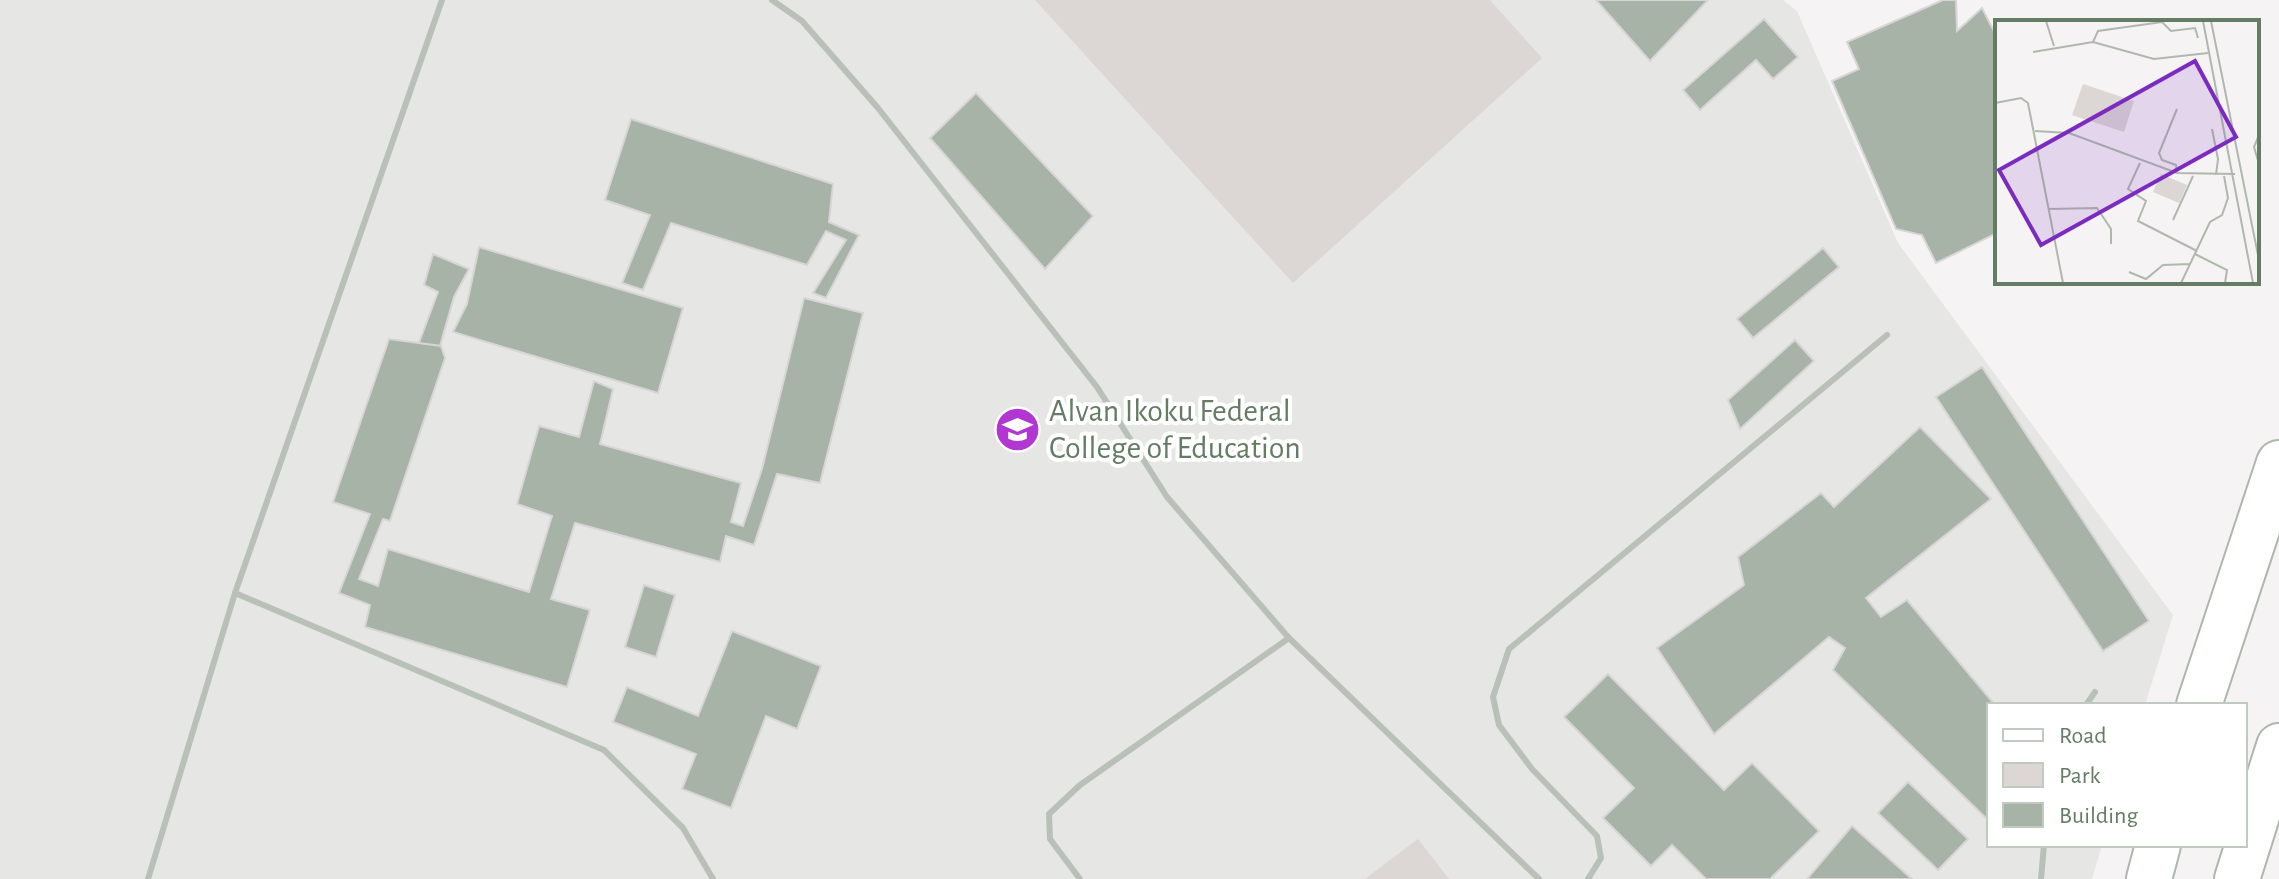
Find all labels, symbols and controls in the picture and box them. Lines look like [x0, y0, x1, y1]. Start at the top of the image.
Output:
inset map [1995, 20, 2259, 284]
place label: Alvan Ikoku Federal College of Education [1049, 395, 1301, 464]
school or university icon: Alvan Ikoku Federal College of Education [994, 405, 1042, 453]
legend [1987, 703, 2247, 847]
text: Road [2059, 724, 2107, 748]
text: Park [2059, 764, 2100, 788]
text: Building [2059, 804, 2138, 828]

